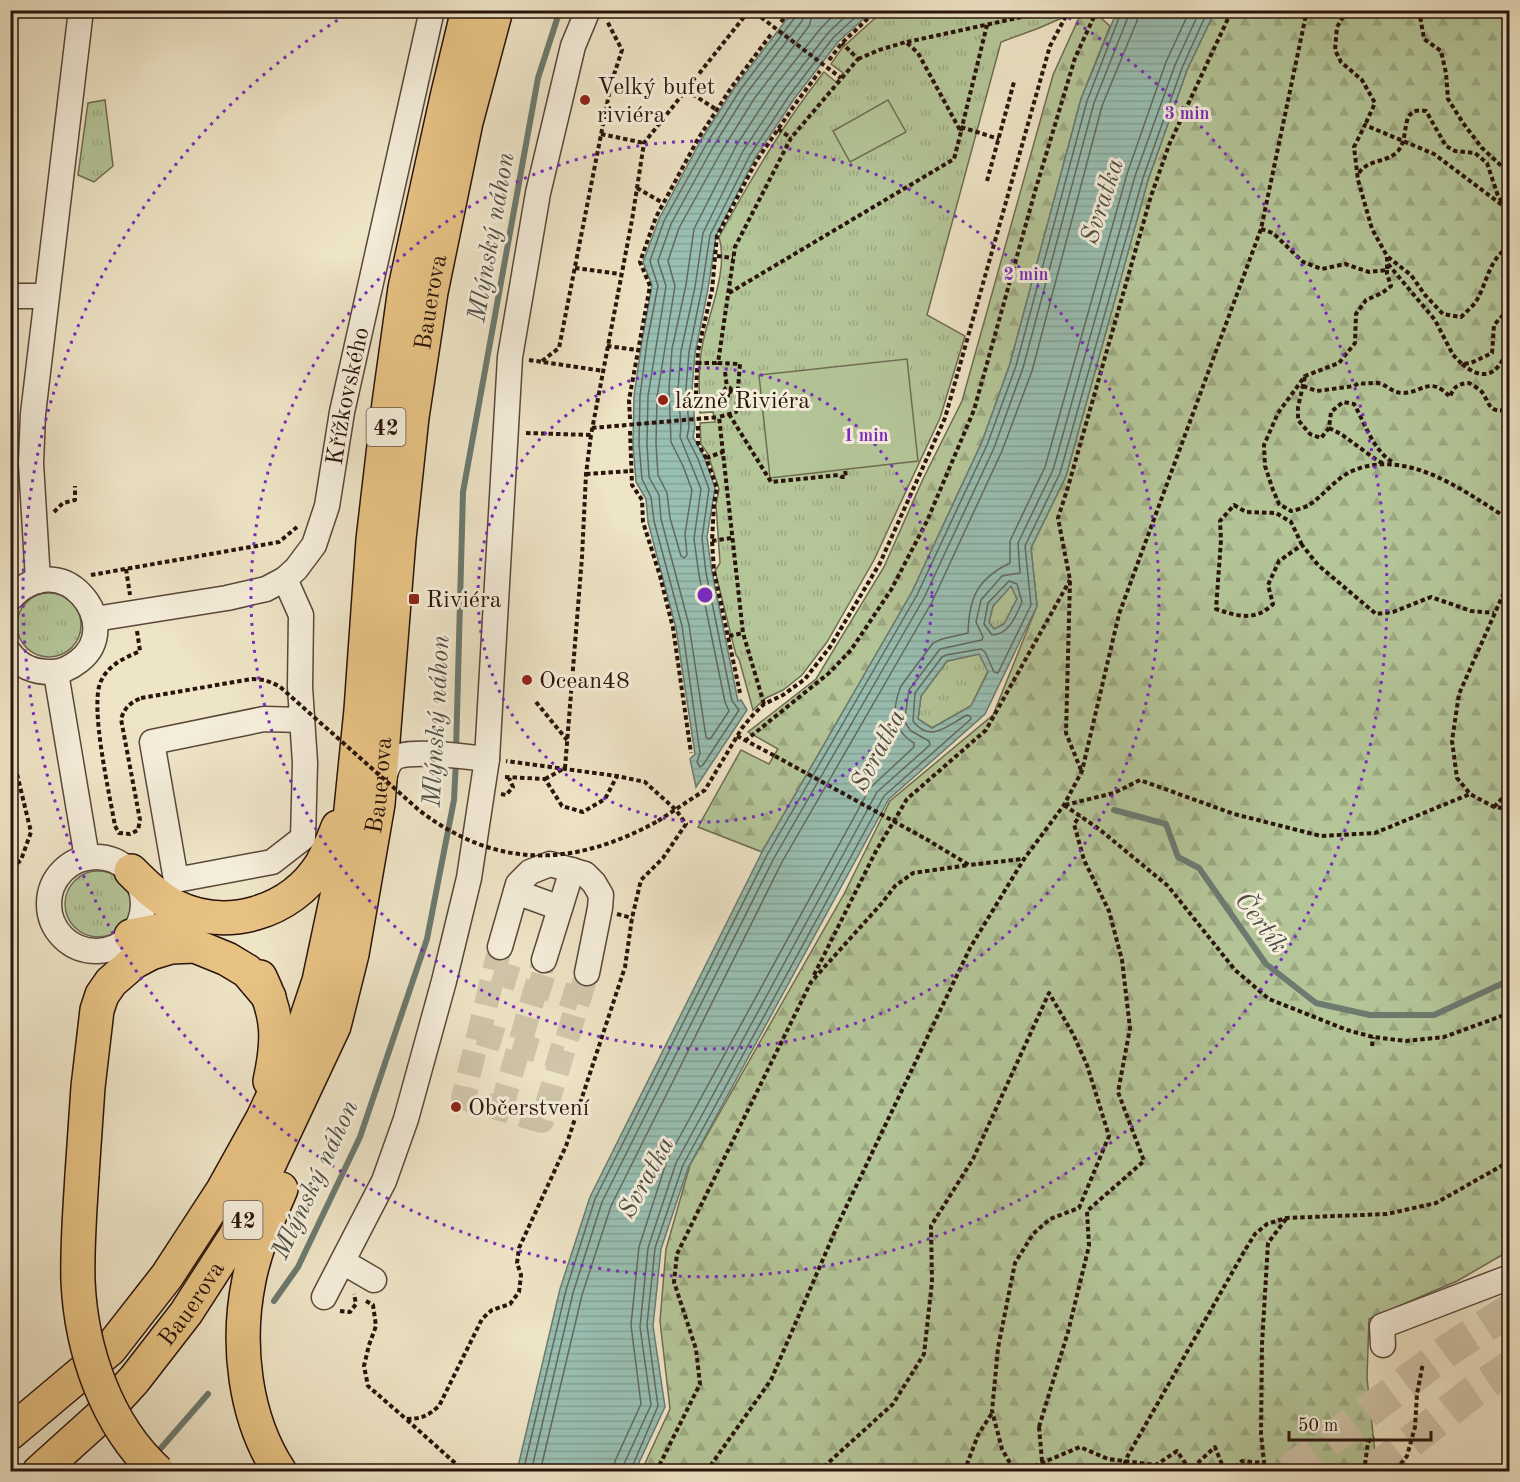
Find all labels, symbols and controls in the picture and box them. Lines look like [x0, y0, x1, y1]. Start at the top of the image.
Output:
place label: Velký bufet riviéra [597, 76, 715, 128]
marker: Velký bufet riviéra [578, 93, 592, 107]
text: 3 min [1164, 105, 1210, 123]
water label: Mlýnský náhon [464, 150, 520, 325]
water label: Svratka [1077, 155, 1129, 248]
street label: Bauerova [412, 252, 452, 352]
text: 2 min [1003, 266, 1049, 284]
street label: Křížkovského [324, 325, 375, 467]
place label: lázně Riviéra [675, 390, 810, 414]
marker: lázně Riviéra [656, 393, 670, 407]
road number: 42 [366, 408, 406, 446]
text: 1 min [843, 427, 889, 445]
centre of rings [695, 585, 715, 605]
place label: Riviéra [426, 589, 502, 613]
marker: Riviéra [407, 592, 421, 606]
water label: Mlýnský náhon [419, 634, 454, 809]
place label: Ocean48 [539, 670, 630, 694]
marker: Ocean48 [520, 673, 534, 687]
water label: Svratka [847, 706, 911, 796]
street label: Bauerova [363, 736, 397, 836]
water label: Čertík [1229, 885, 1296, 959]
water label: Mlýnský náhon [267, 1096, 364, 1264]
place label: Občerstvení [468, 1097, 590, 1121]
marker: Občerstvení [449, 1100, 463, 1114]
water label: Svratka [614, 1133, 680, 1223]
road number: 42 [224, 1201, 262, 1239]
street label: Bauerova [155, 1258, 230, 1351]
scale bar [1289, 1404, 1432, 1442]
text: 50 m [1298, 1417, 1338, 1435]

